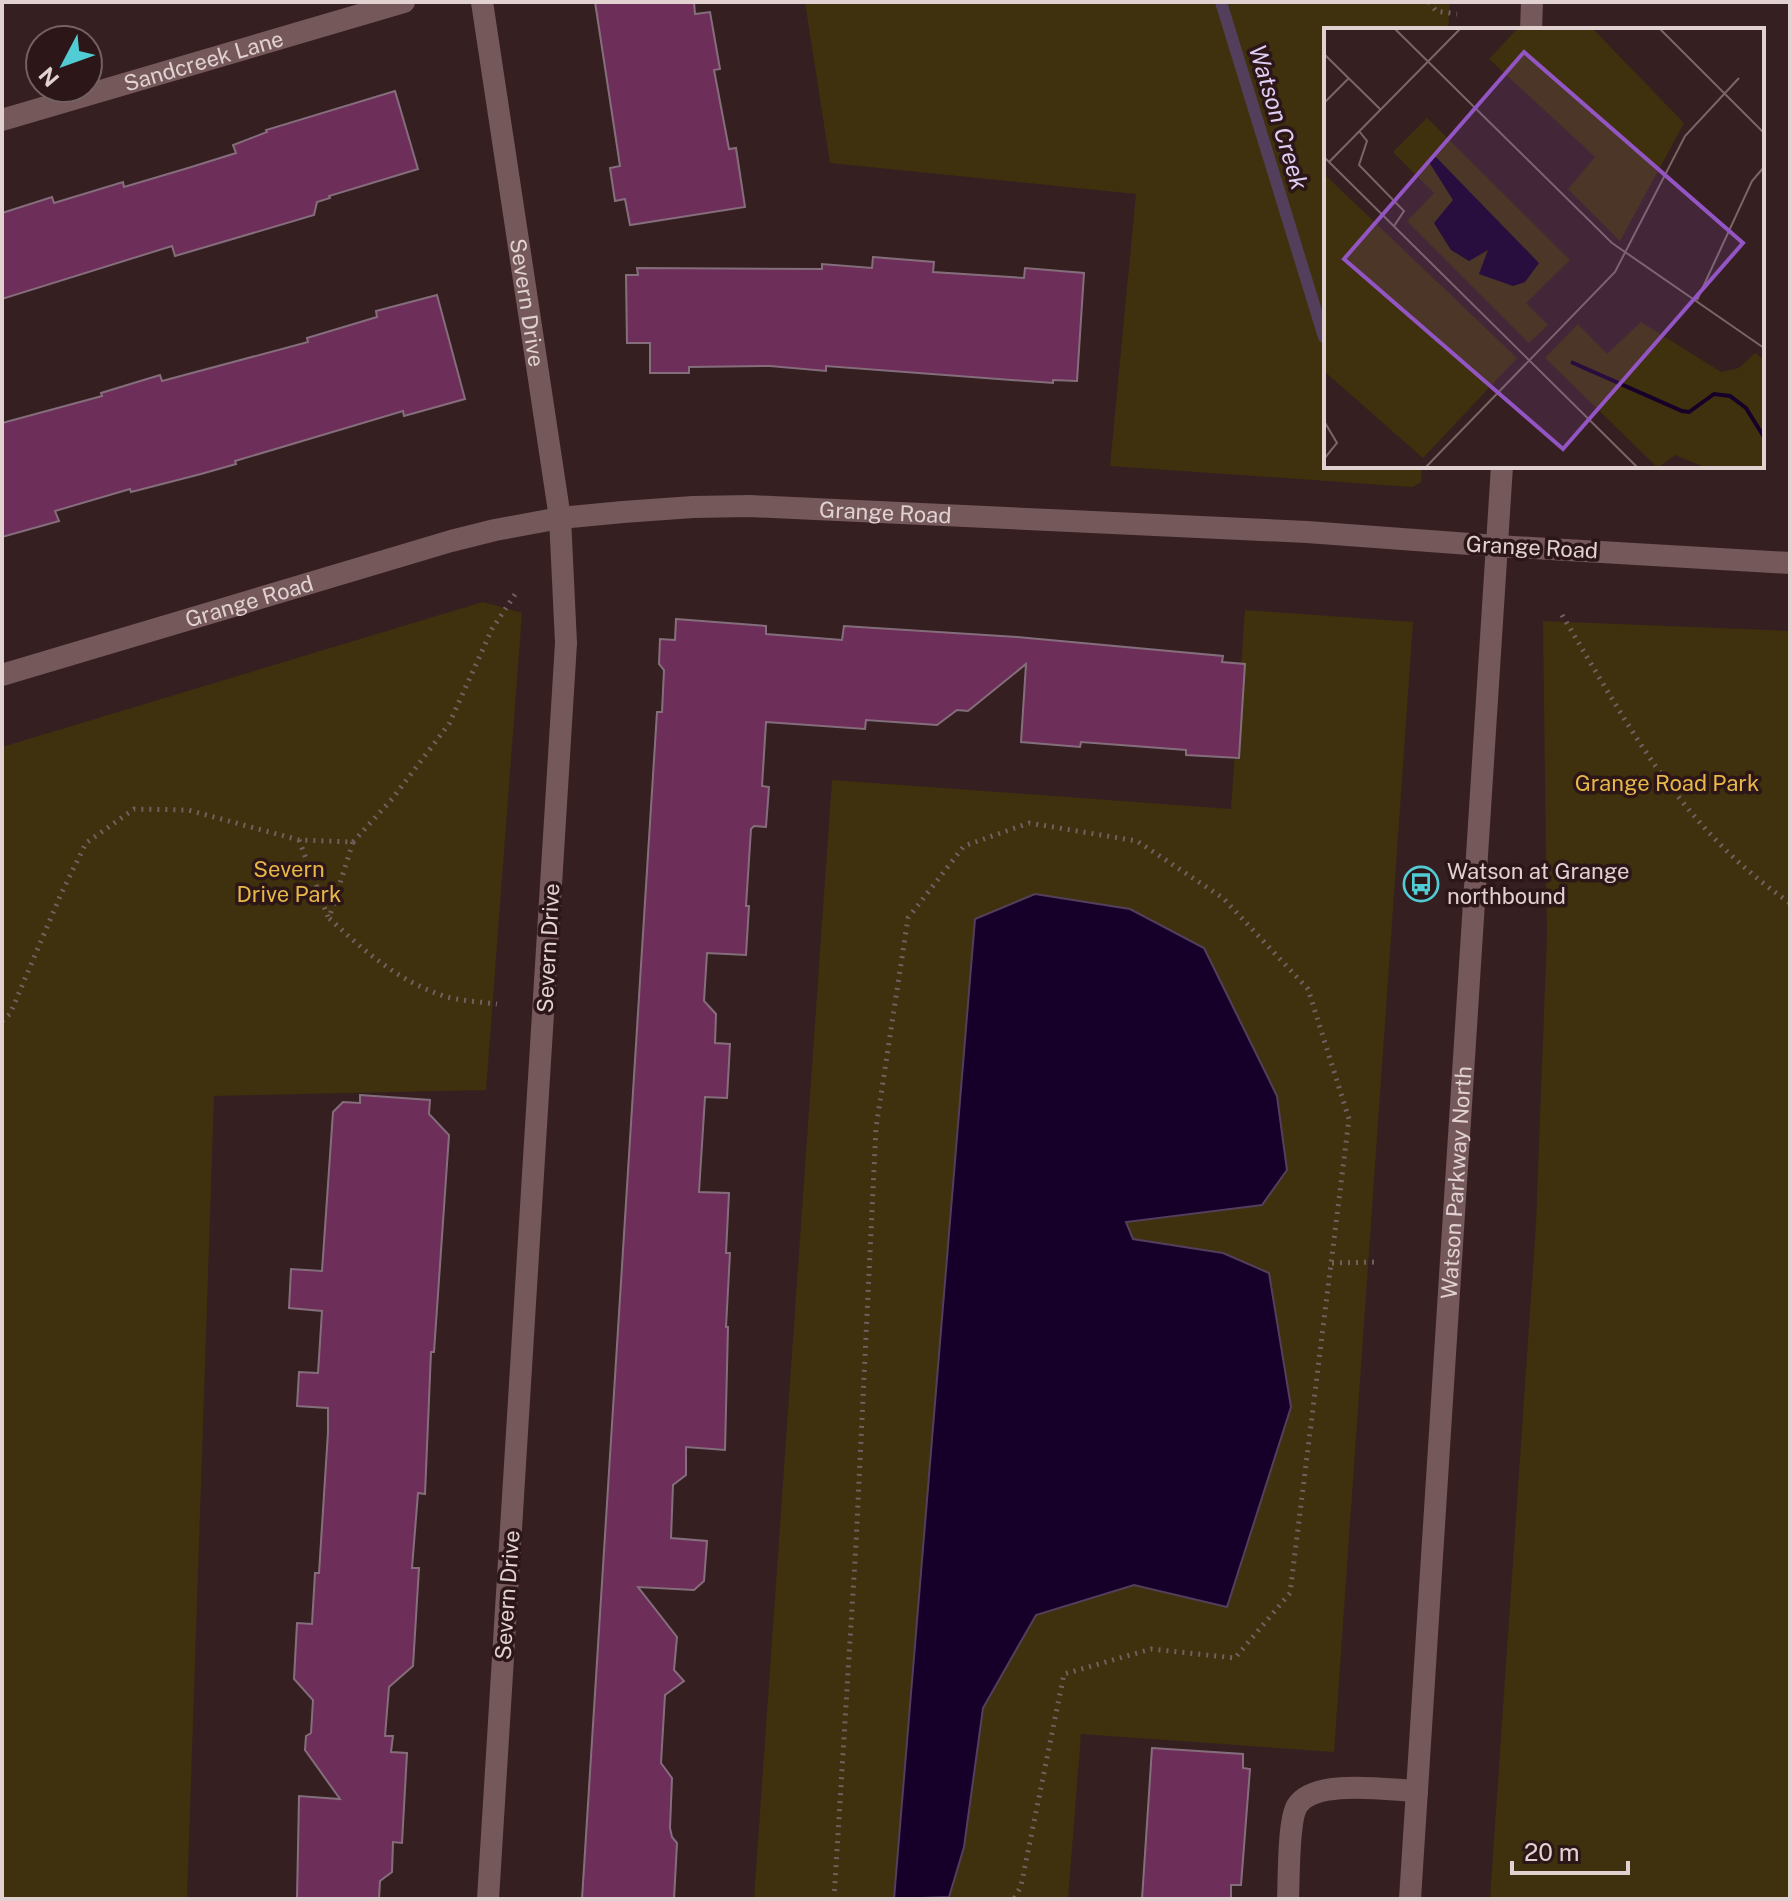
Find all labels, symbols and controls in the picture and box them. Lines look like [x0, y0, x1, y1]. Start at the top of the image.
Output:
north arrow [24, 24, 104, 104]
street label: Sandcreek Lane [121, 25, 286, 97]
inset map [1324, 28, 1764, 468]
water label: Watson Creek [1244, 41, 1314, 193]
text: N [33, 62, 64, 92]
street label: Severn Drive [505, 237, 550, 369]
street label: Grange Road [819, 496, 952, 528]
street label: Grange Road [1465, 531, 1599, 563]
street label: Grange Road [182, 570, 316, 633]
park label: Grange Road Park [1575, 770, 1759, 796]
park label: Severn Drive Park [237, 856, 341, 907]
place label: Watson at Grange northbound [1447, 858, 1629, 909]
bus stop icon: Watson at Grange northbound [1402, 865, 1440, 903]
street label: Severn Drive [532, 883, 564, 1013]
street label: Watson Parkway North [1436, 1065, 1476, 1300]
street label: Severn Drive [490, 1529, 524, 1661]
scale bar [1512, 1825, 1628, 1875]
text: 20 m [1524, 1838, 1580, 1866]

